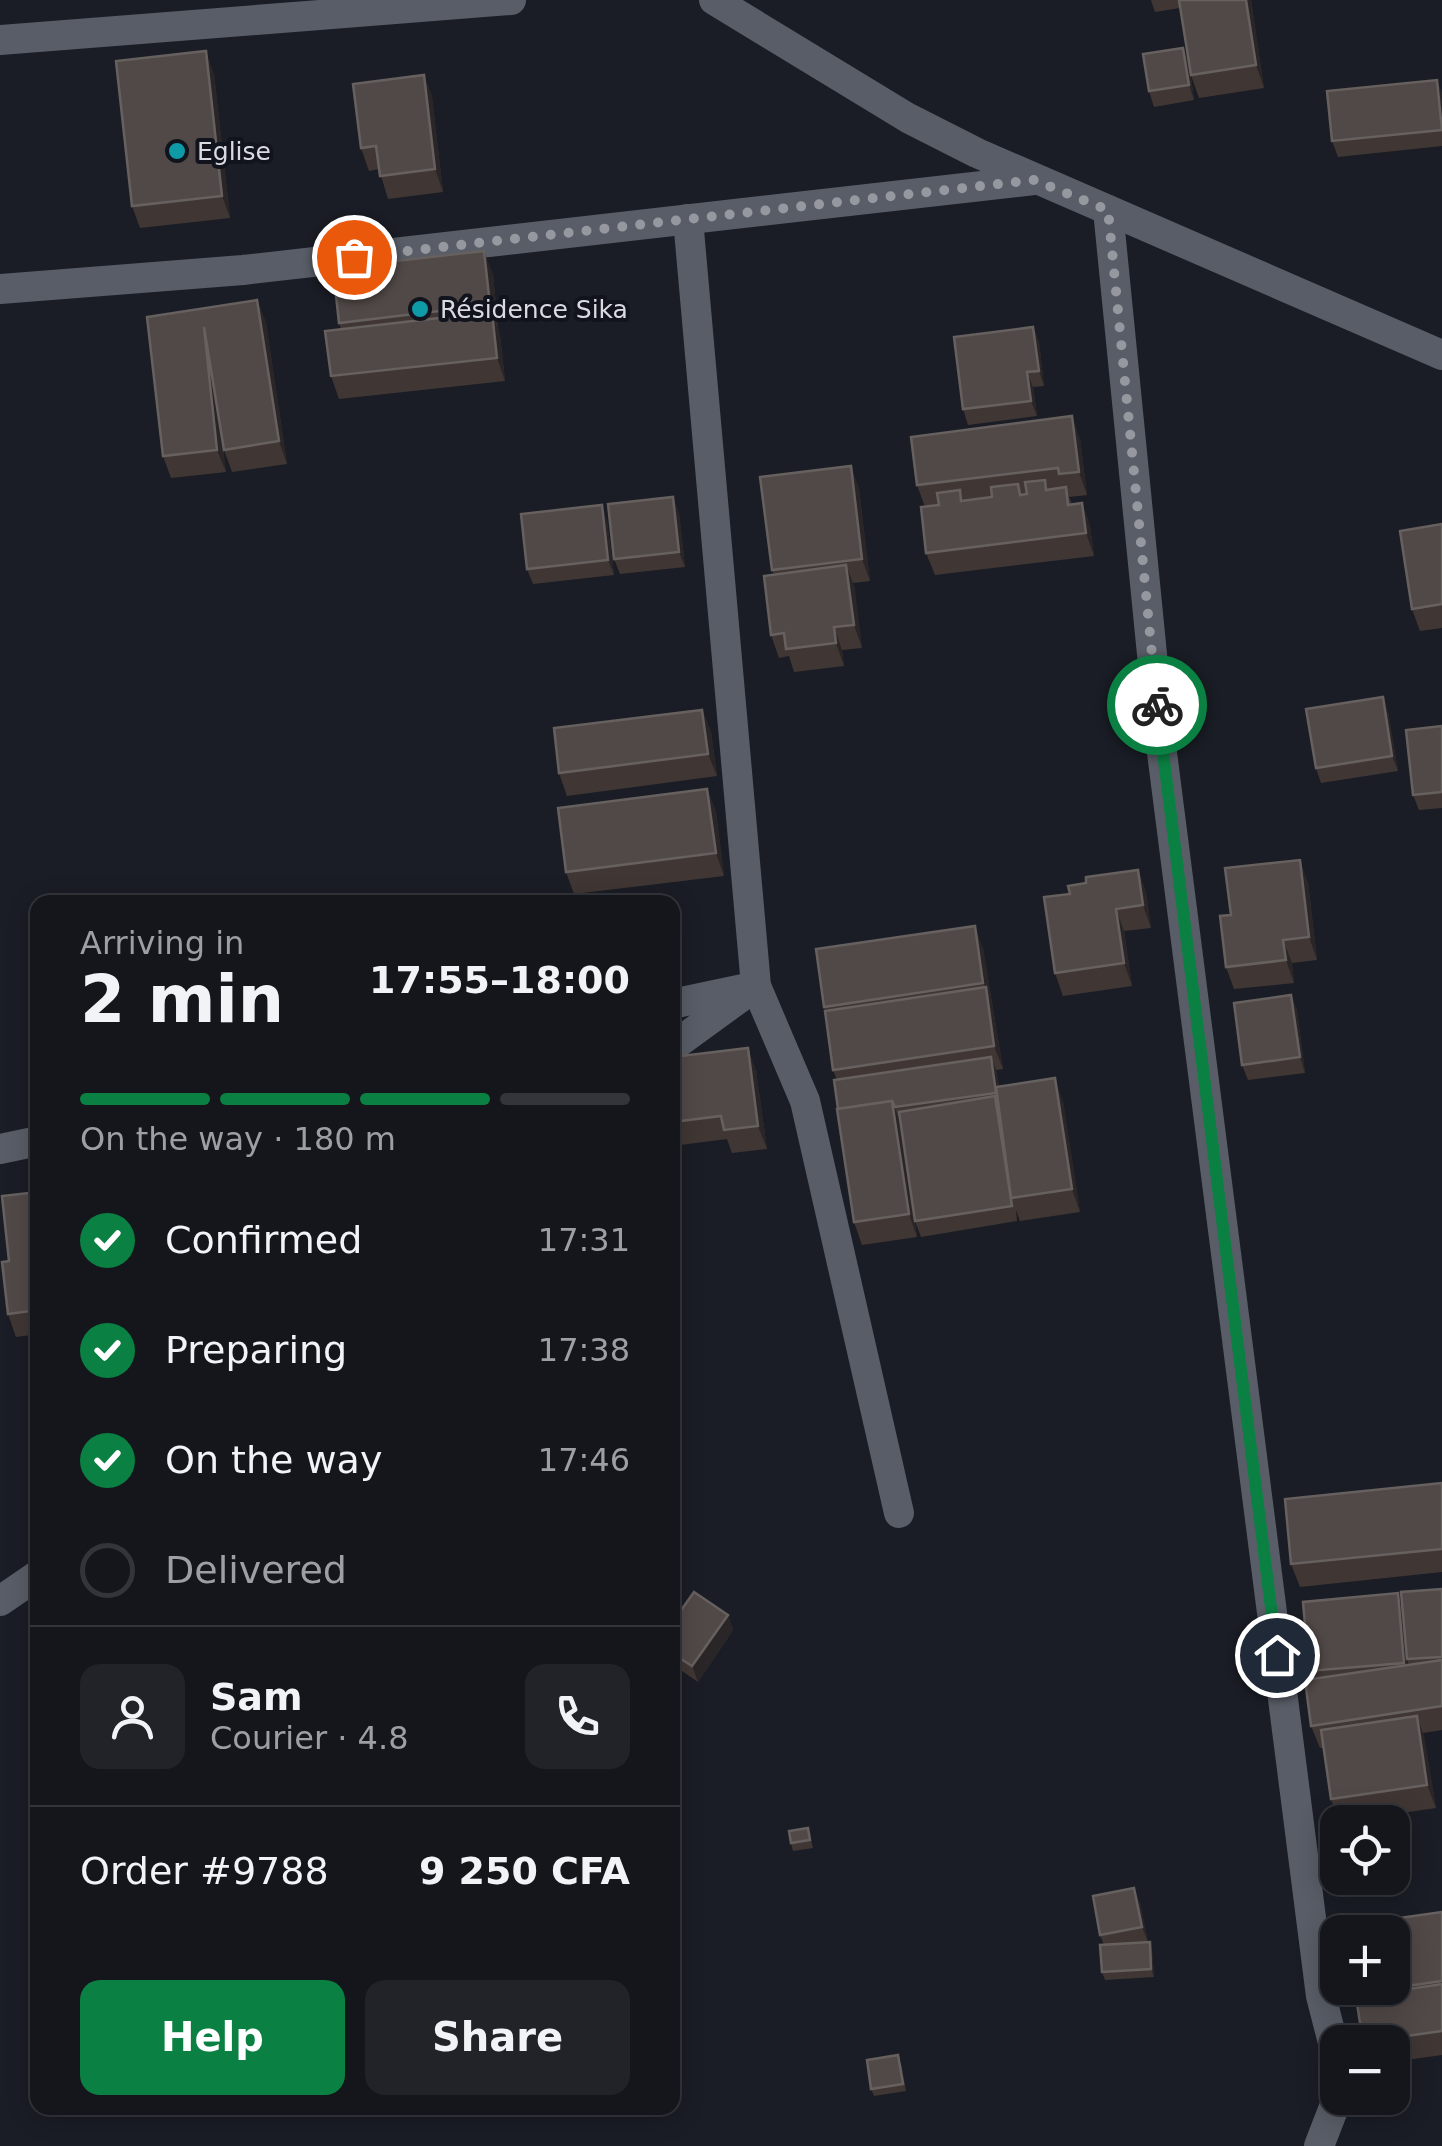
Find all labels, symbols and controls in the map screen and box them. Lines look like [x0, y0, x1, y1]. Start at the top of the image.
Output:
place label: Eglise [197, 137, 271, 166]
marker: Eglise [166, 140, 188, 162]
pin [312, 215, 397, 300]
icon: bag [327, 230, 382, 285]
place label: Résidence Sika [440, 295, 628, 324]
marker: Résidence Sika [409, 298, 431, 320]
courier [1107, 655, 1207, 755]
icon: bike [1130, 678, 1185, 733]
text: Arriving in [80, 924, 244, 962]
text: 17:55–18:00 [369, 958, 630, 1002]
text: 2 min [80, 962, 284, 1037]
text: On the way · 180 m [80, 1120, 396, 1158]
icon: check [80, 1213, 135, 1268]
text: Confirmed [165, 1218, 362, 1262]
text: 17:31 [538, 1221, 630, 1259]
icon: check [80, 1323, 135, 1378]
text: Preparing [165, 1328, 347, 1372]
text: 17:38 [538, 1331, 630, 1369]
icon: check [80, 1433, 135, 1488]
text: On the way [165, 1438, 382, 1482]
text: 17:46 [538, 1441, 630, 1479]
text: Delivered [165, 1548, 347, 1592]
pin [1235, 1613, 1320, 1698]
icon: home [1250, 1628, 1305, 1683]
button: person [80, 1664, 185, 1769]
button: phone [525, 1664, 630, 1769]
text: Sam [210, 1675, 303, 1719]
text: Courier · 4.8 [210, 1719, 409, 1757]
map controls [1320, 1805, 1410, 2115]
button: locate [1320, 1805, 1410, 1895]
text: Order #9788 [80, 1849, 329, 1893]
text: 9 250 CFA [419, 1849, 630, 1893]
button: + [1320, 1915, 1410, 2005]
button: Help [80, 1980, 345, 2095]
button: Share [365, 1980, 630, 2095]
button: − [1320, 2025, 1410, 2115]

